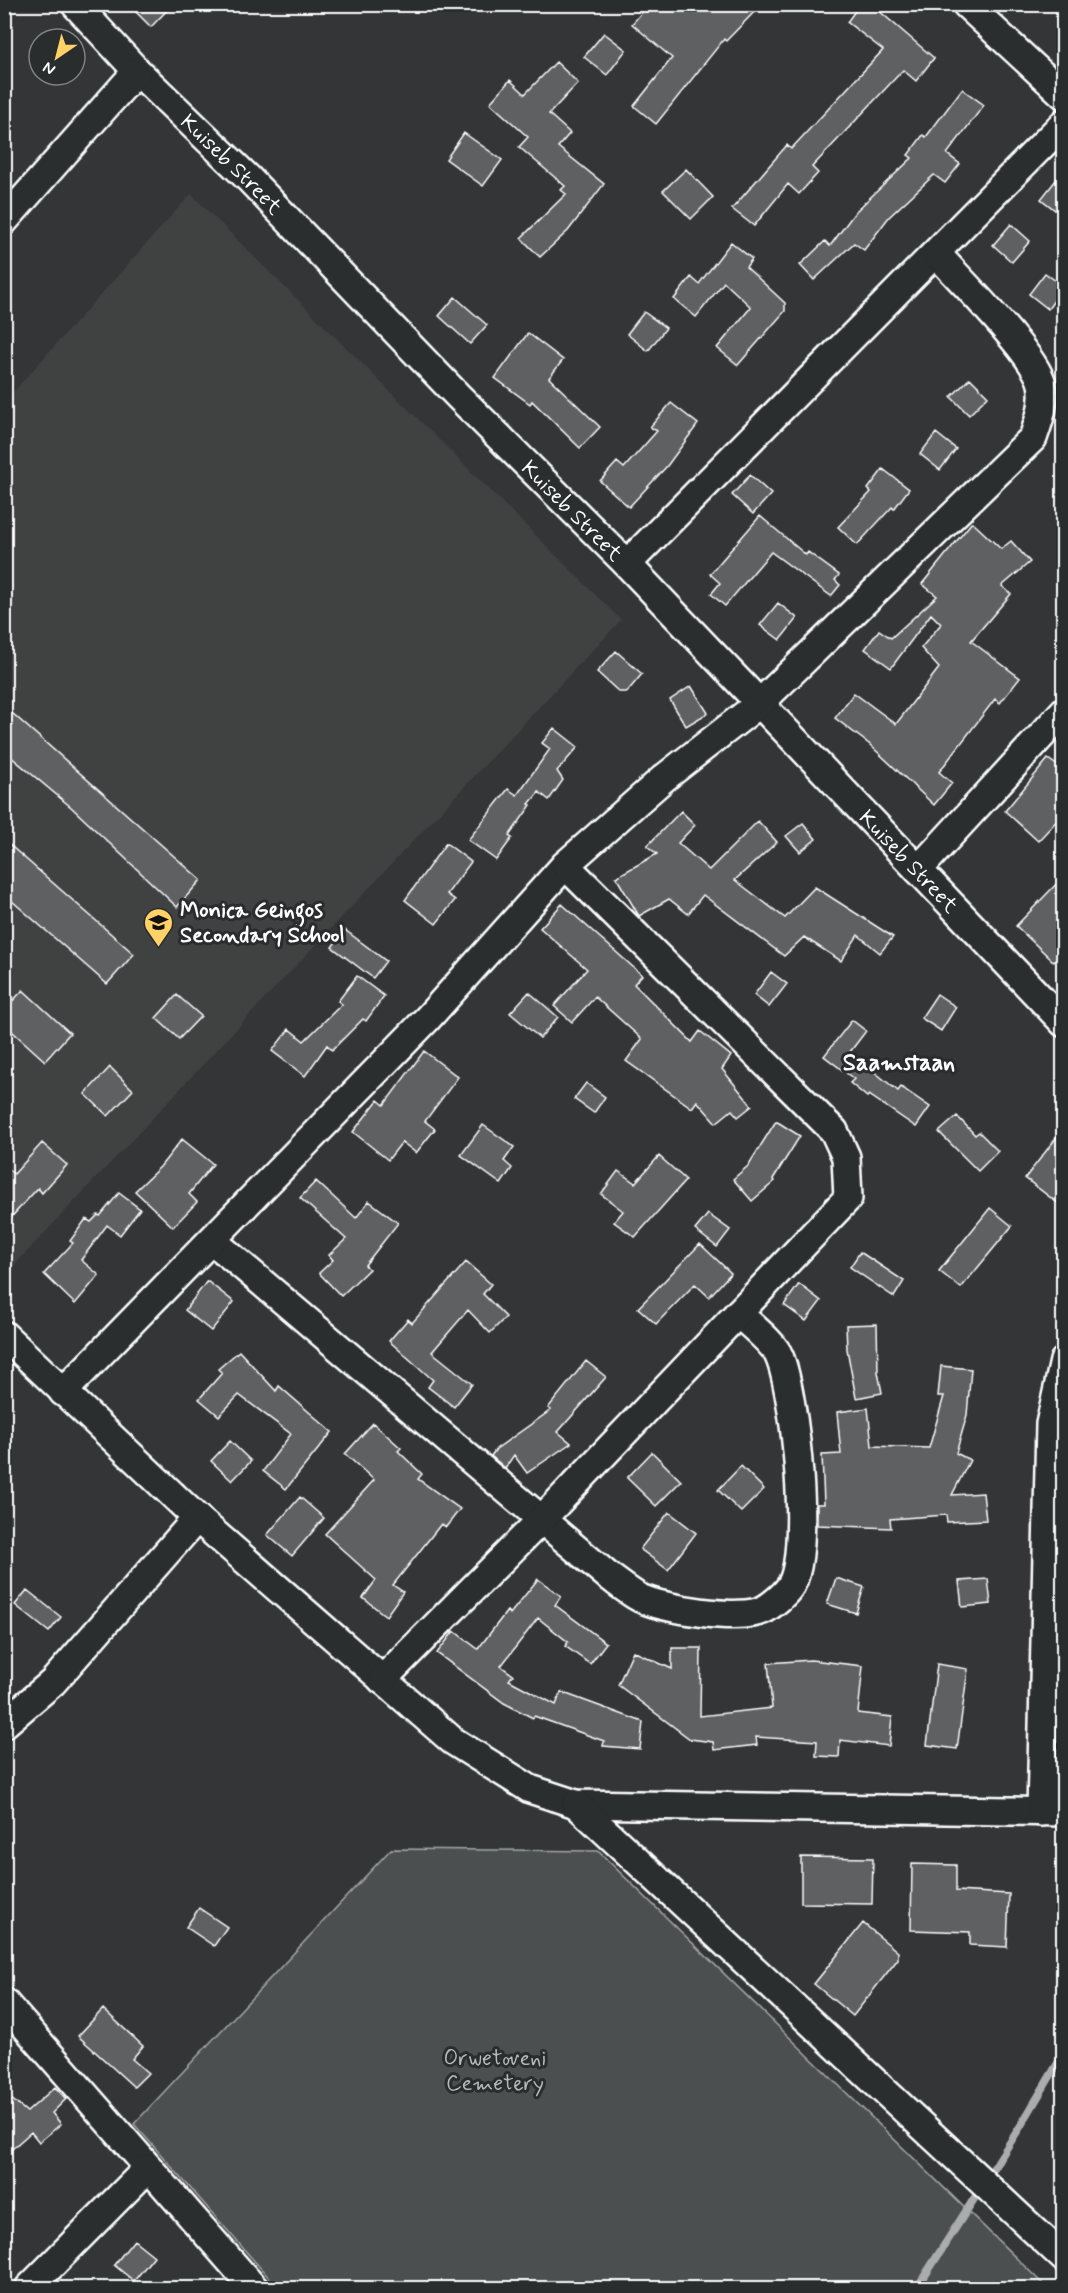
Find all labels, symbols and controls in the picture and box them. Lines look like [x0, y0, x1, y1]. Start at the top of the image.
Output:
north arrow [27, 27, 87, 87]
text: N [39, 56, 60, 80]
street label: Kuiseb Street [174, 109, 288, 221]
street label: Kuiseb Street [515, 455, 628, 568]
street label: Kuiseb Street [852, 804, 964, 920]
place label: Monica Geingos Secondary School [180, 897, 345, 950]
school or university icon: Monica Geingos Secondary School [143, 906, 175, 948]
district label: Saamstaan [843, 1048, 955, 1079]
park label: Orwetoveni Cemetery [443, 2045, 547, 2098]

